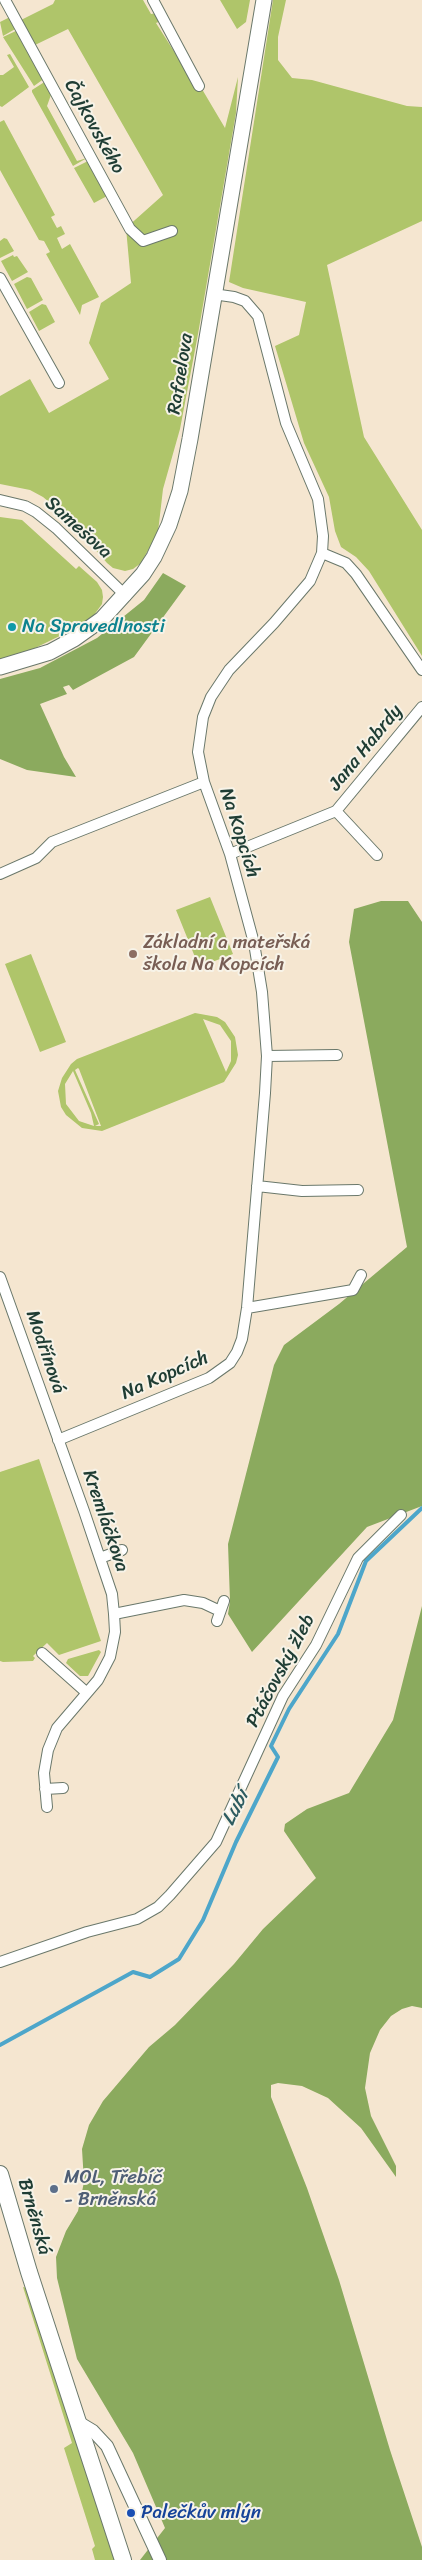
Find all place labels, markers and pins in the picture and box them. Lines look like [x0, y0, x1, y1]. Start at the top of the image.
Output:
place label: Na Spravedlnosti [22, 616, 165, 638]
marker: Na Spravedlnosti [6, 621, 18, 633]
place label: Základní a mateřská škola Na Kopcích [143, 932, 310, 976]
marker: Základní a mateřská škola Na Kopcích [127, 948, 139, 960]
place label: MOL, Třebíč - Brněnská [64, 2167, 162, 2211]
marker: MOL, Třebíč - Brněnská [48, 2183, 60, 2195]
place label: Palečkův mlýn [141, 2502, 261, 2524]
marker: Palečkův mlýn [125, 2507, 137, 2519]

